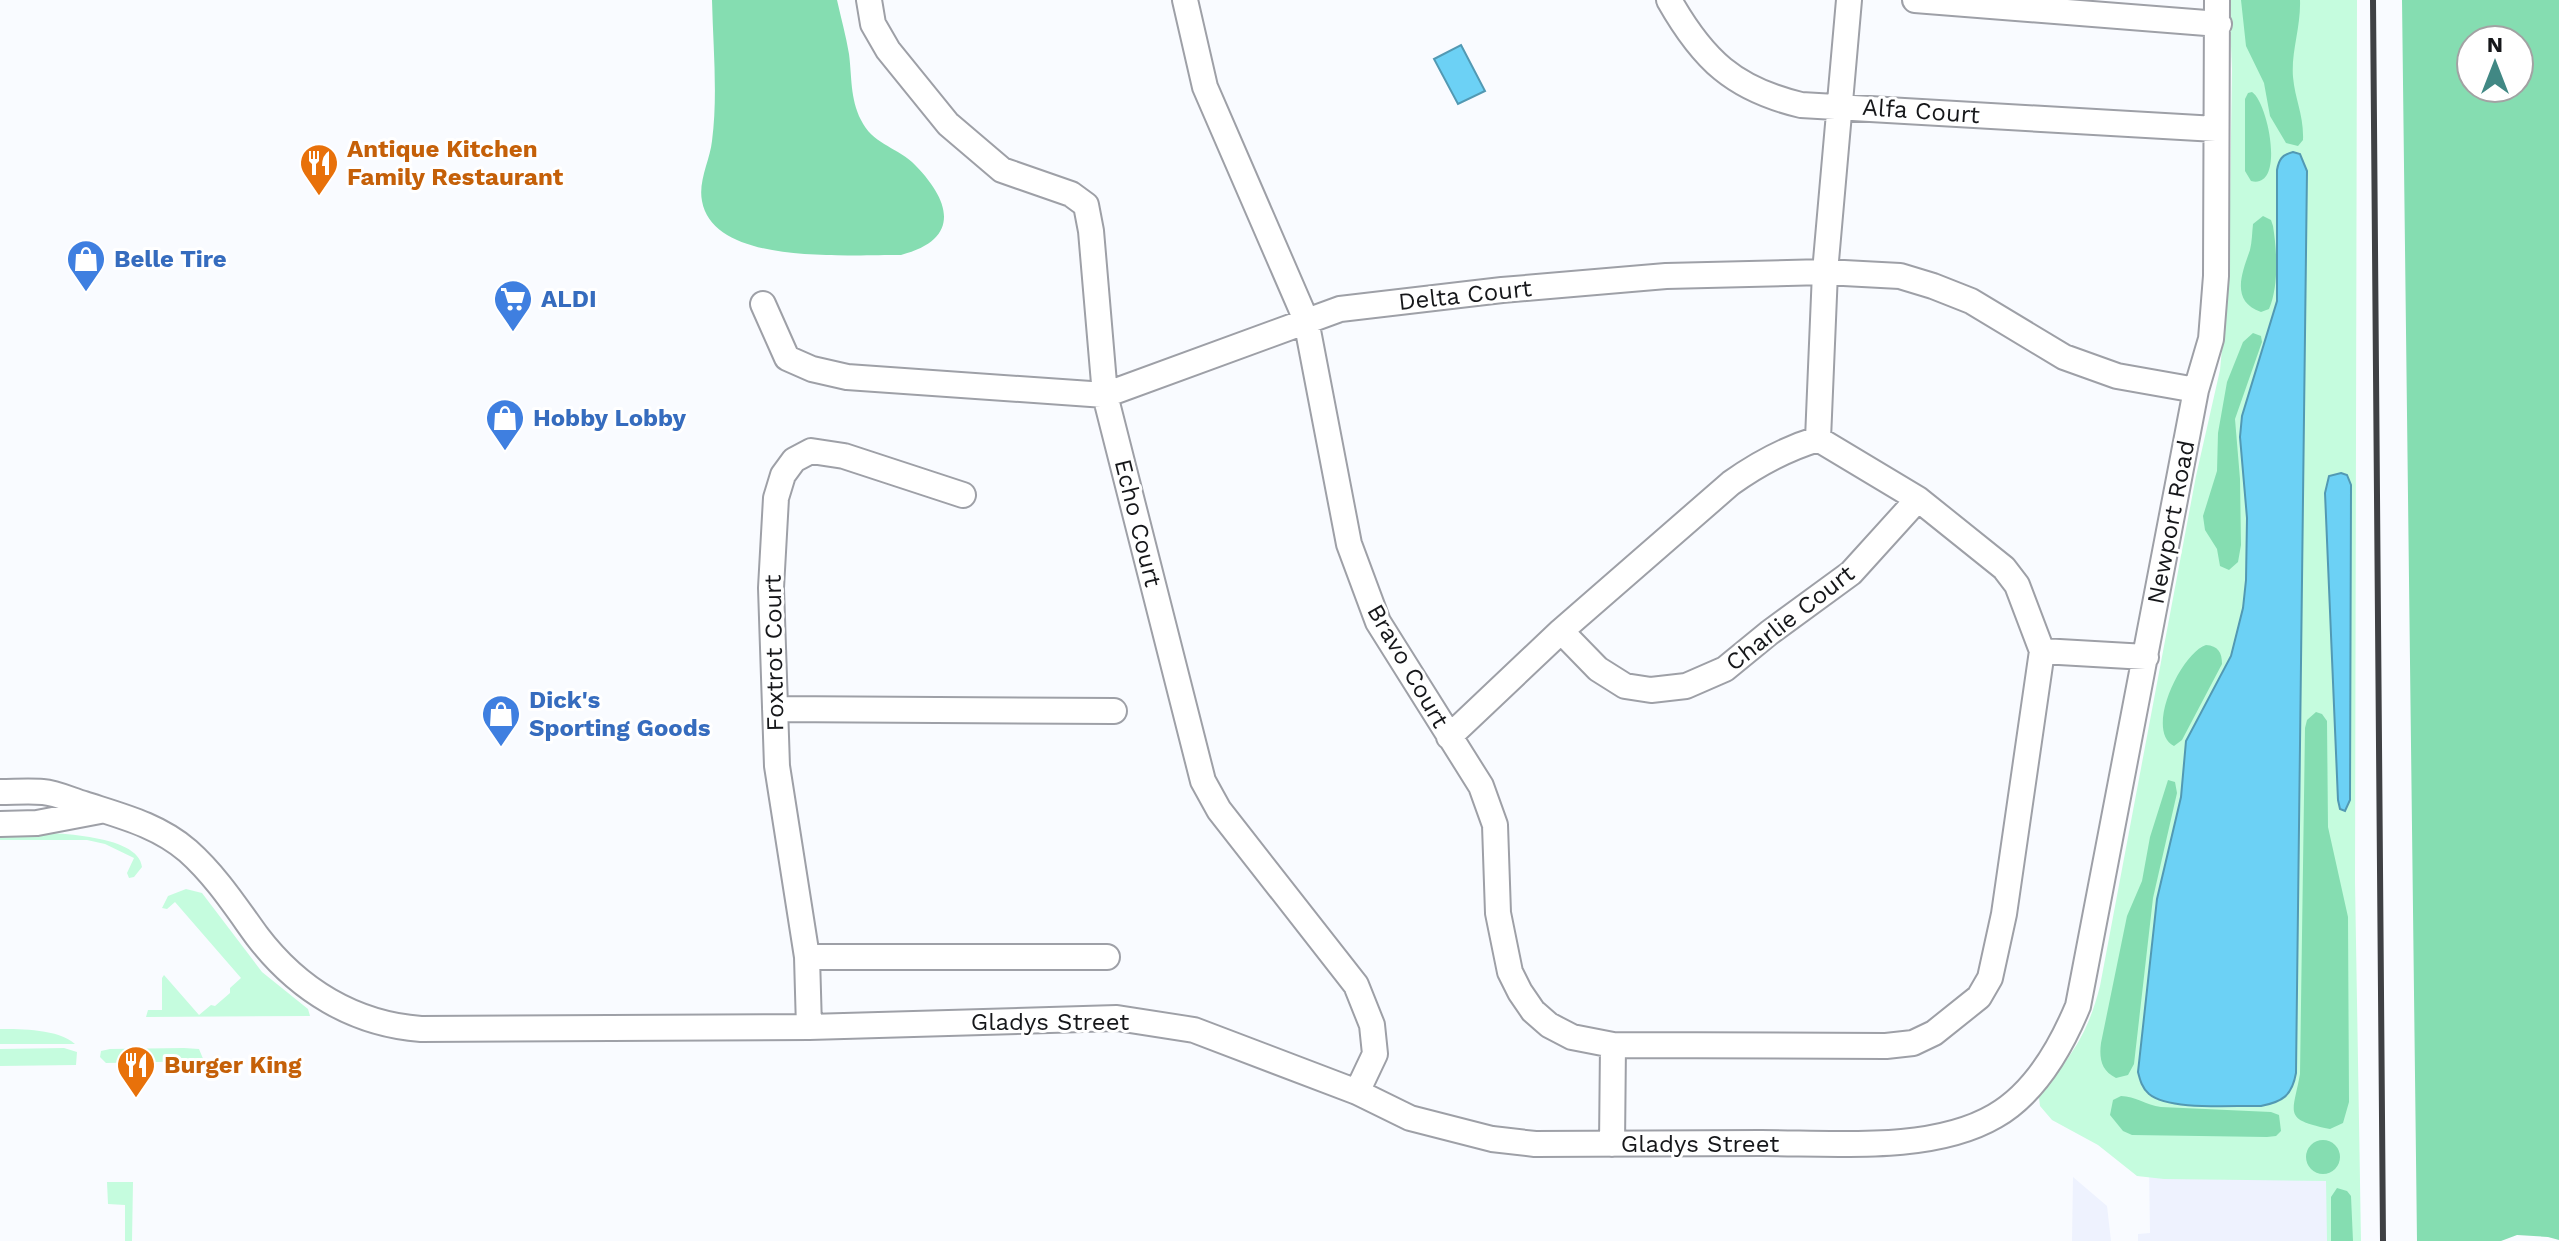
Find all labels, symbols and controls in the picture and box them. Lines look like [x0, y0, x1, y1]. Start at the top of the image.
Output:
north arrow [2455, 24, 2535, 104]
text: N [2487, 32, 2503, 57]
street label: Alfa Court [1861, 93, 1981, 129]
place label: Antique Kitchen Family Restaurant [347, 135, 564, 191]
restaurant icon: Antique Kitchen Family Restaurant [298, 142, 340, 197]
shop icon: Belle Tire [65, 238, 107, 293]
place label: Belle Tire [114, 245, 227, 273]
street label: Delta Court [1397, 274, 1533, 316]
supermarket icon: ALDI [492, 278, 534, 333]
place label: ALDI [541, 285, 597, 313]
shop icon: Hobby Lobby [484, 397, 526, 452]
place label: Hobby Lobby [533, 404, 687, 432]
street label: Newport Road [2141, 438, 2201, 606]
street label: Echo Court [1109, 456, 1167, 590]
street label: Charlie Court [1720, 559, 1860, 677]
street label: Foxtrot Court [759, 574, 789, 732]
street label: Bravo Court [1361, 599, 1455, 733]
place label: Dick's Sporting Goods [529, 686, 711, 742]
shop icon: Dick's Sporting Goods [480, 693, 522, 748]
street label: Gladys Street [971, 1008, 1129, 1036]
restaurant icon: Burger King [115, 1044, 157, 1099]
place label: Burger King [164, 1051, 302, 1079]
street label: Gladys Street [1621, 1130, 1779, 1158]

